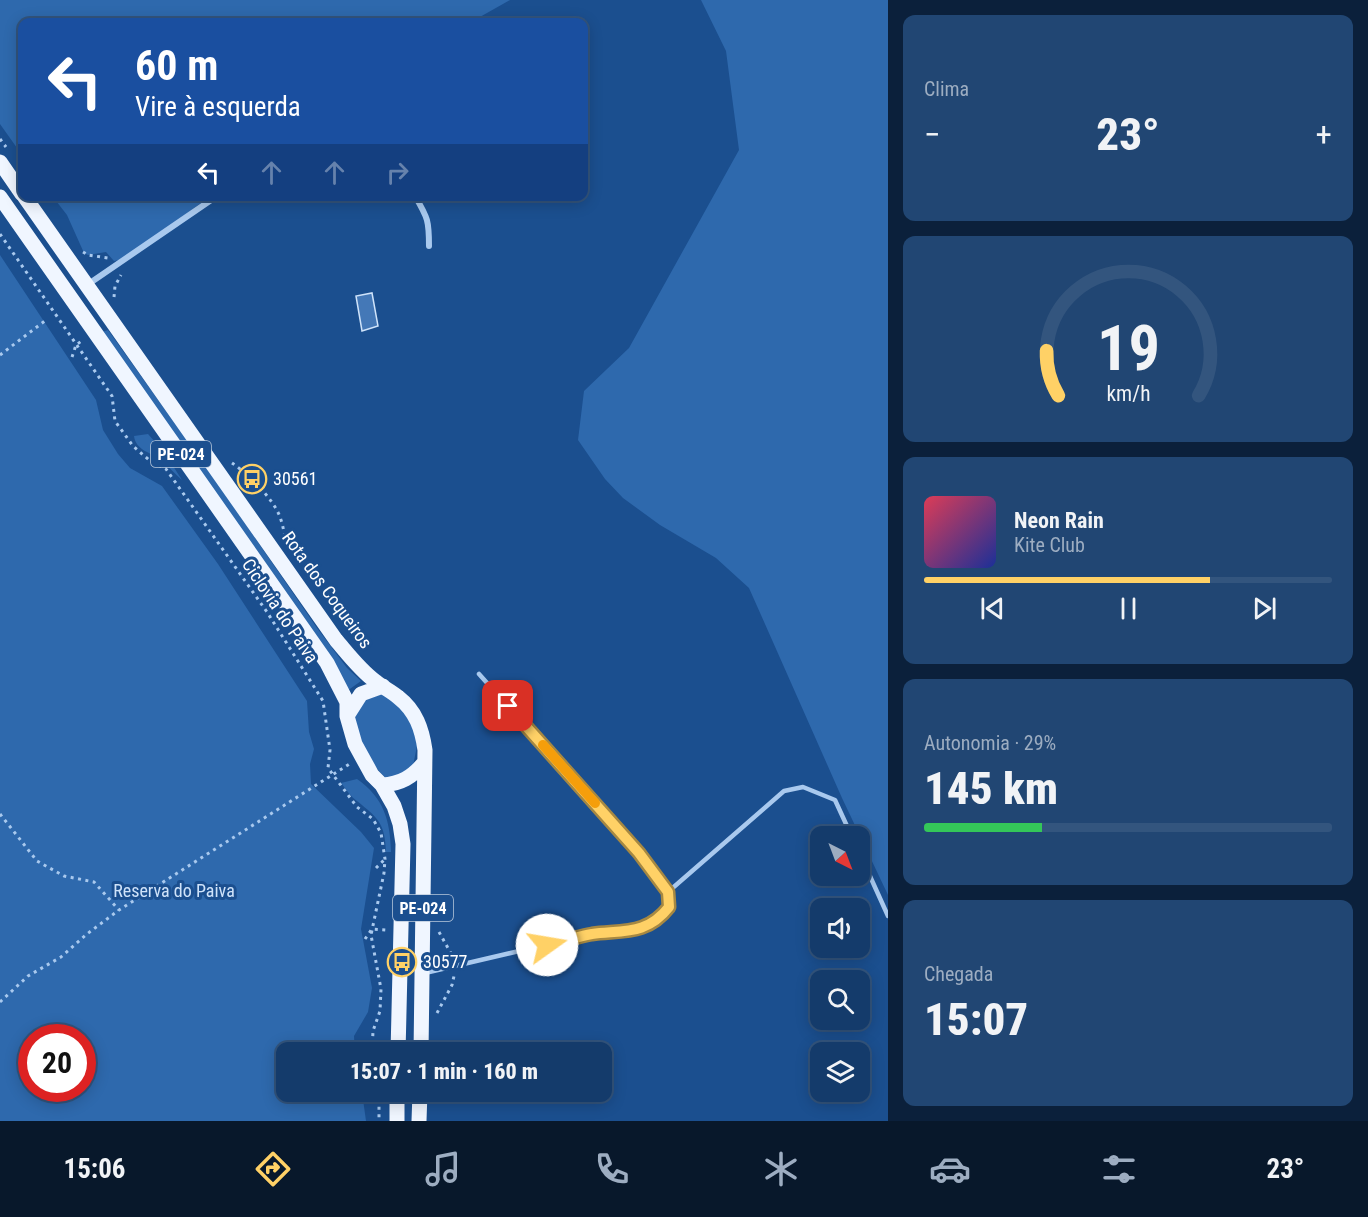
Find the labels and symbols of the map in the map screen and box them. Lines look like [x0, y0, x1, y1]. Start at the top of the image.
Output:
road number: PE-024 [151, 441, 211, 467]
bus stop icon: 30561 [236, 463, 268, 495]
place label: 30561 [273, 468, 317, 489]
street label: Rota dos Coqueiros [278, 527, 377, 652]
street label: Ciclovia do Paiva [238, 555, 323, 667]
pin [482, 680, 533, 731]
north arrow [810, 826, 870, 886]
park label: Reserva do Paiva [113, 880, 235, 901]
road number: PE-024 [393, 895, 453, 921]
position arrow [515, 913, 579, 977]
bus stop icon: 30577 [386, 946, 418, 978]
place label: 30577 [423, 951, 468, 972]
speed limit sign: 20 [18, 1024, 96, 1102]

